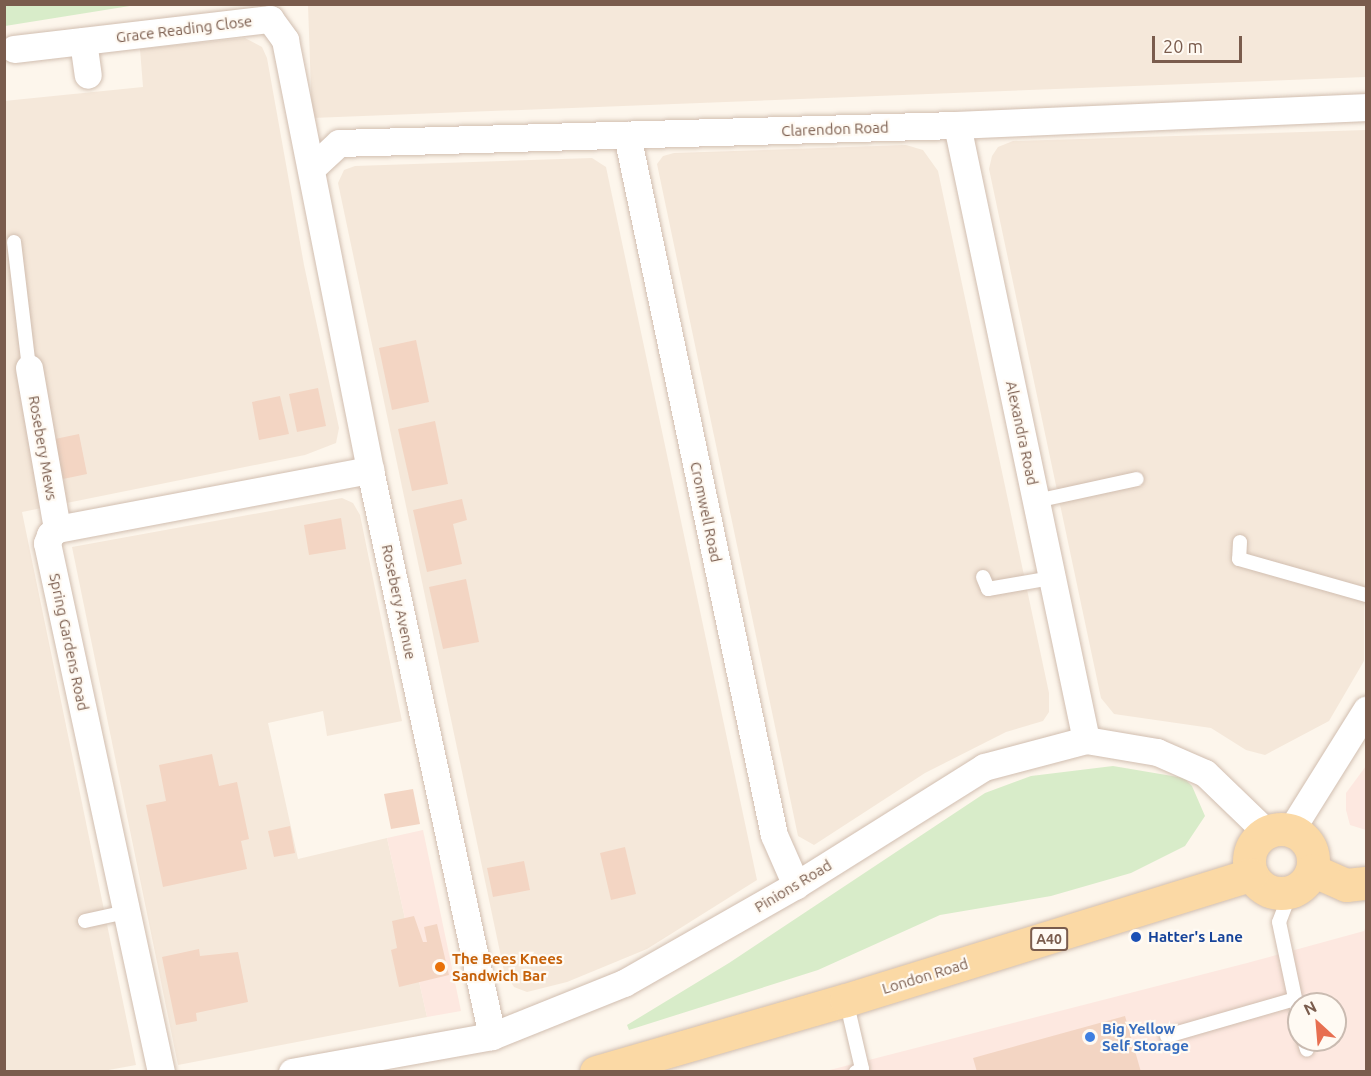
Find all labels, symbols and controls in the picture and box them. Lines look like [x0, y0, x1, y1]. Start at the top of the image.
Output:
street label: Grace Reading Close [115, 12, 253, 46]
scale bar [1155, 24, 1245, 62]
text: 20 m [1163, 36, 1203, 56]
street label: Clarendon Road [781, 118, 889, 140]
street label: Alexandra Road [1002, 379, 1042, 487]
street label: Rosebery Mews [25, 394, 61, 502]
street label: Cromwell Road [687, 460, 725, 564]
street label: Rosebery Avenue [378, 543, 420, 661]
street label: Spring Gardens Road [46, 572, 92, 712]
street label: Pinions Road [751, 856, 835, 916]
road number: A40 [1030, 928, 1068, 950]
place label: Hatter's Lane [1148, 928, 1243, 946]
marker: Hatter's Lane [1129, 930, 1143, 944]
place label: The Bees Knees Sandwich Bar [452, 949, 563, 984]
street label: London Road [880, 954, 970, 998]
marker: The Bees Knees Sandwich Bar [433, 960, 447, 974]
north arrow [1287, 992, 1347, 1052]
text: N [1301, 997, 1319, 1018]
place label: Big Yellow Self Storage [1102, 1019, 1189, 1054]
marker: Big Yellow Self Storage [1083, 1030, 1097, 1044]

